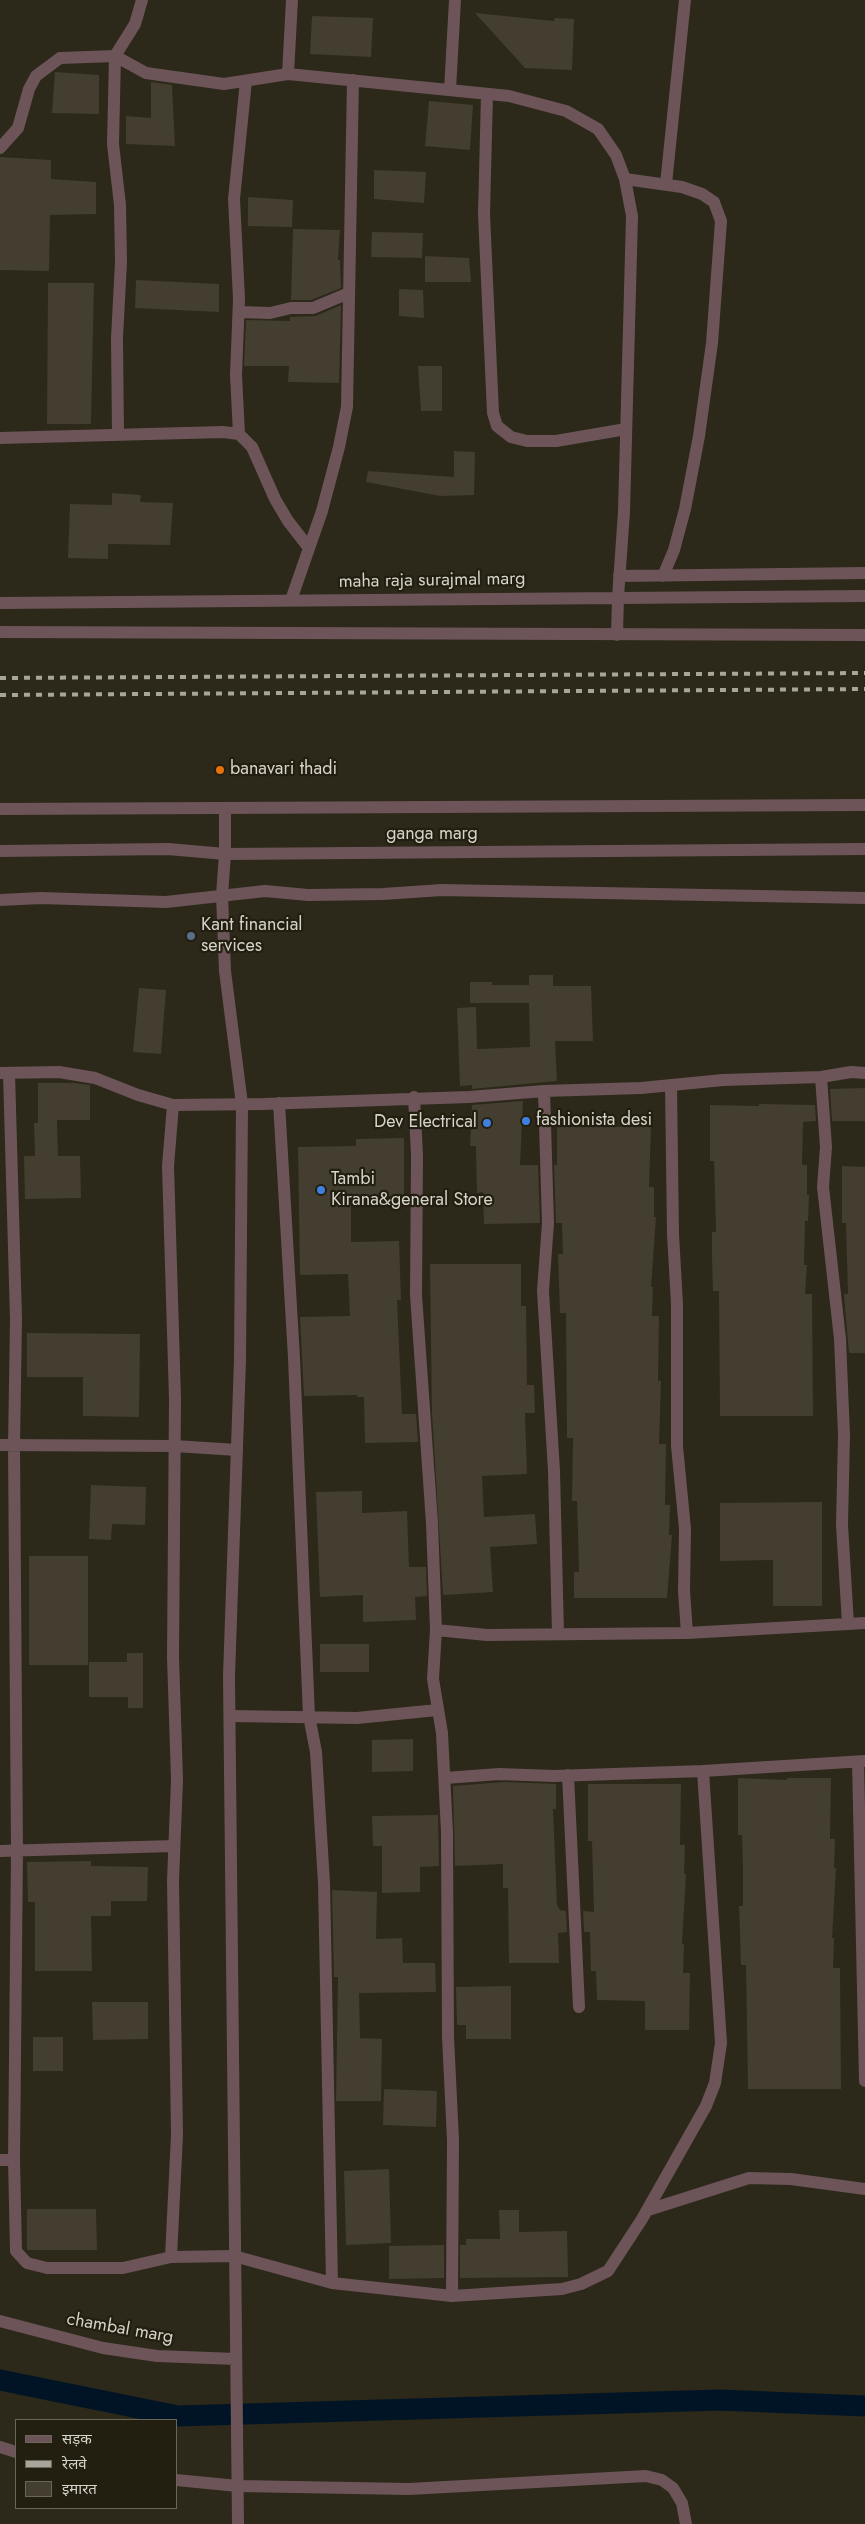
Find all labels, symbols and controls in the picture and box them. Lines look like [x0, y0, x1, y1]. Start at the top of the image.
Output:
street label: maha raja surajmal marg [338, 569, 526, 593]
place label: banavari thadi [230, 759, 337, 781]
marker: banavari thadi [214, 764, 226, 776]
street label: ganga marg [386, 824, 478, 846]
place label: Kant financial services [201, 915, 302, 958]
marker: Kant financial services [185, 930, 197, 942]
place label: fashionista desi [536, 1110, 652, 1132]
place label: Dev Electrical [374, 1112, 477, 1134]
marker: fashionista desi [520, 1115, 532, 1127]
marker: Dev Electrical [481, 1117, 493, 1129]
place label: Tambi Kirana&general Store [331, 1169, 493, 1212]
marker: Tambi Kirana&general Store [315, 1184, 327, 1196]
street label: chambal marg [65, 2309, 175, 2349]
legend [15, 2419, 178, 2509]
text: सड़क [62, 2428, 92, 2450]
text: रेलवे [62, 2453, 87, 2475]
text: इमारत [62, 2478, 97, 2500]

